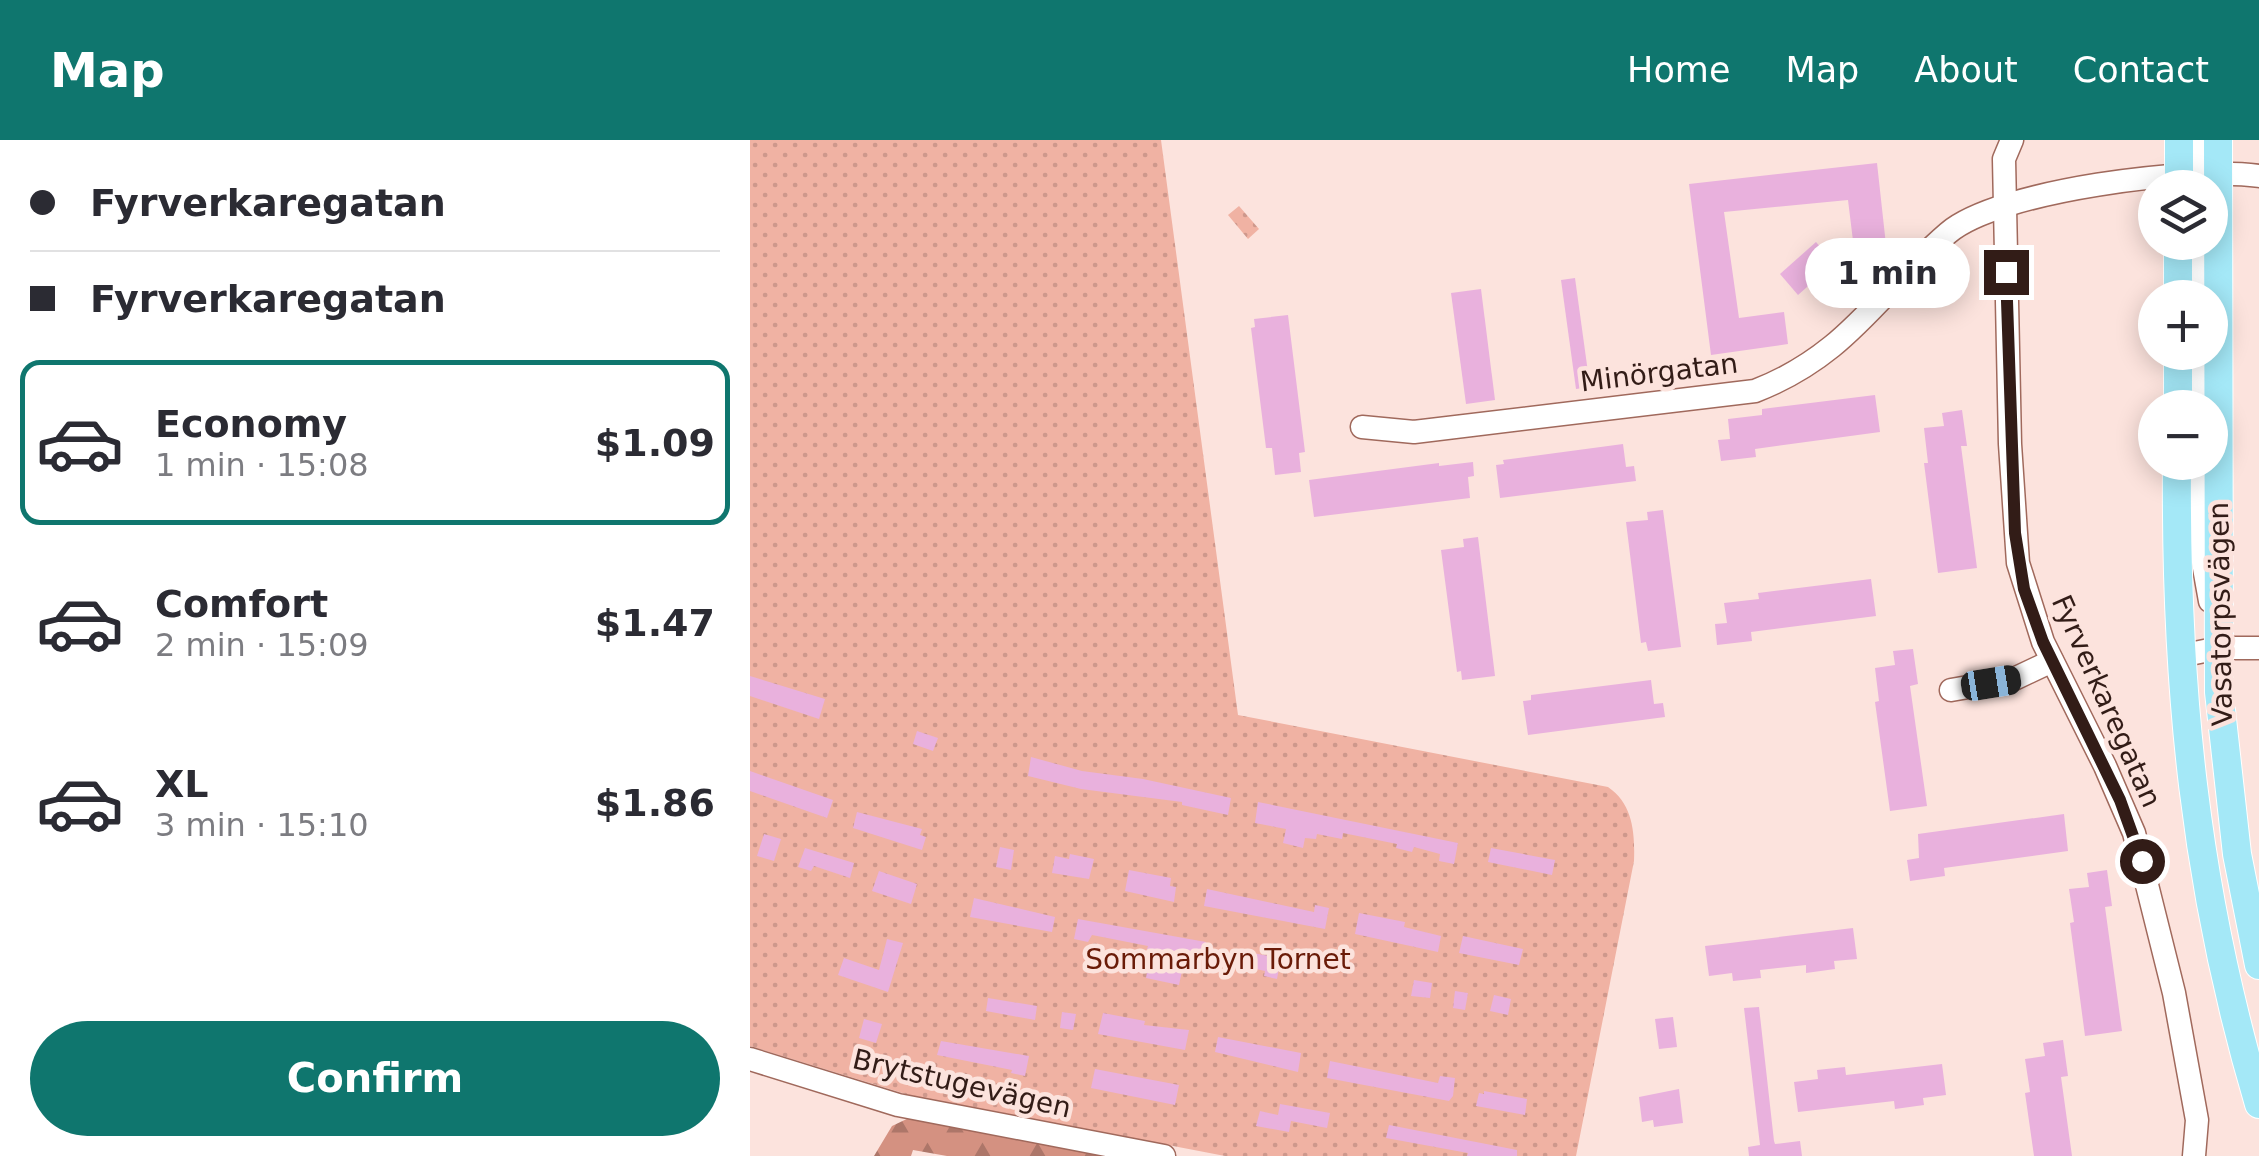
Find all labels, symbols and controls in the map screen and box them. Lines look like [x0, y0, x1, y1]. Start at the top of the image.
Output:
text: Map [50, 42, 165, 98]
text: Home [1627, 50, 1730, 90]
text: Map [1785, 50, 1859, 90]
text: About [1914, 50, 2018, 90]
text: Contact [2073, 50, 2209, 90]
map controls [2138, 170, 2228, 480]
button: layers [2138, 170, 2228, 260]
text: Fyrverkaregatan [90, 181, 446, 225]
callout: 1 min [1806, 237, 1971, 307]
route end [1984, 250, 2029, 295]
text: 1 min [1837, 254, 1938, 292]
text: Fyrverkaregatan [90, 277, 446, 321]
button: + [2138, 280, 2228, 370]
street label: Minörgatan [1578, 346, 1740, 399]
button: − [2138, 390, 2228, 480]
icon: car [35, 398, 125, 488]
text: Economy [155, 402, 347, 446]
text: $1.09 [595, 421, 715, 465]
text: 1 min · 15:08 [155, 446, 369, 484]
street label: Vasatorpsvägen [2202, 502, 2239, 726]
icon: car [35, 578, 125, 668]
text: Comfort [155, 582, 328, 626]
street label: Fyrverkaregatan [2045, 590, 2168, 812]
text: $1.47 [595, 601, 715, 645]
text: 2 min · 15:09 [155, 626, 369, 664]
car [1959, 663, 2023, 703]
icon: car [35, 758, 125, 848]
text: XL [155, 762, 209, 806]
text: $1.86 [595, 781, 715, 825]
text: 3 min · 15:10 [155, 806, 369, 844]
route start [2120, 839, 2165, 884]
park label: Sommarbyn Tornet [1085, 943, 1351, 976]
button: Confirm [30, 1021, 720, 1136]
street label: Brytstugevägen [850, 1042, 1074, 1125]

